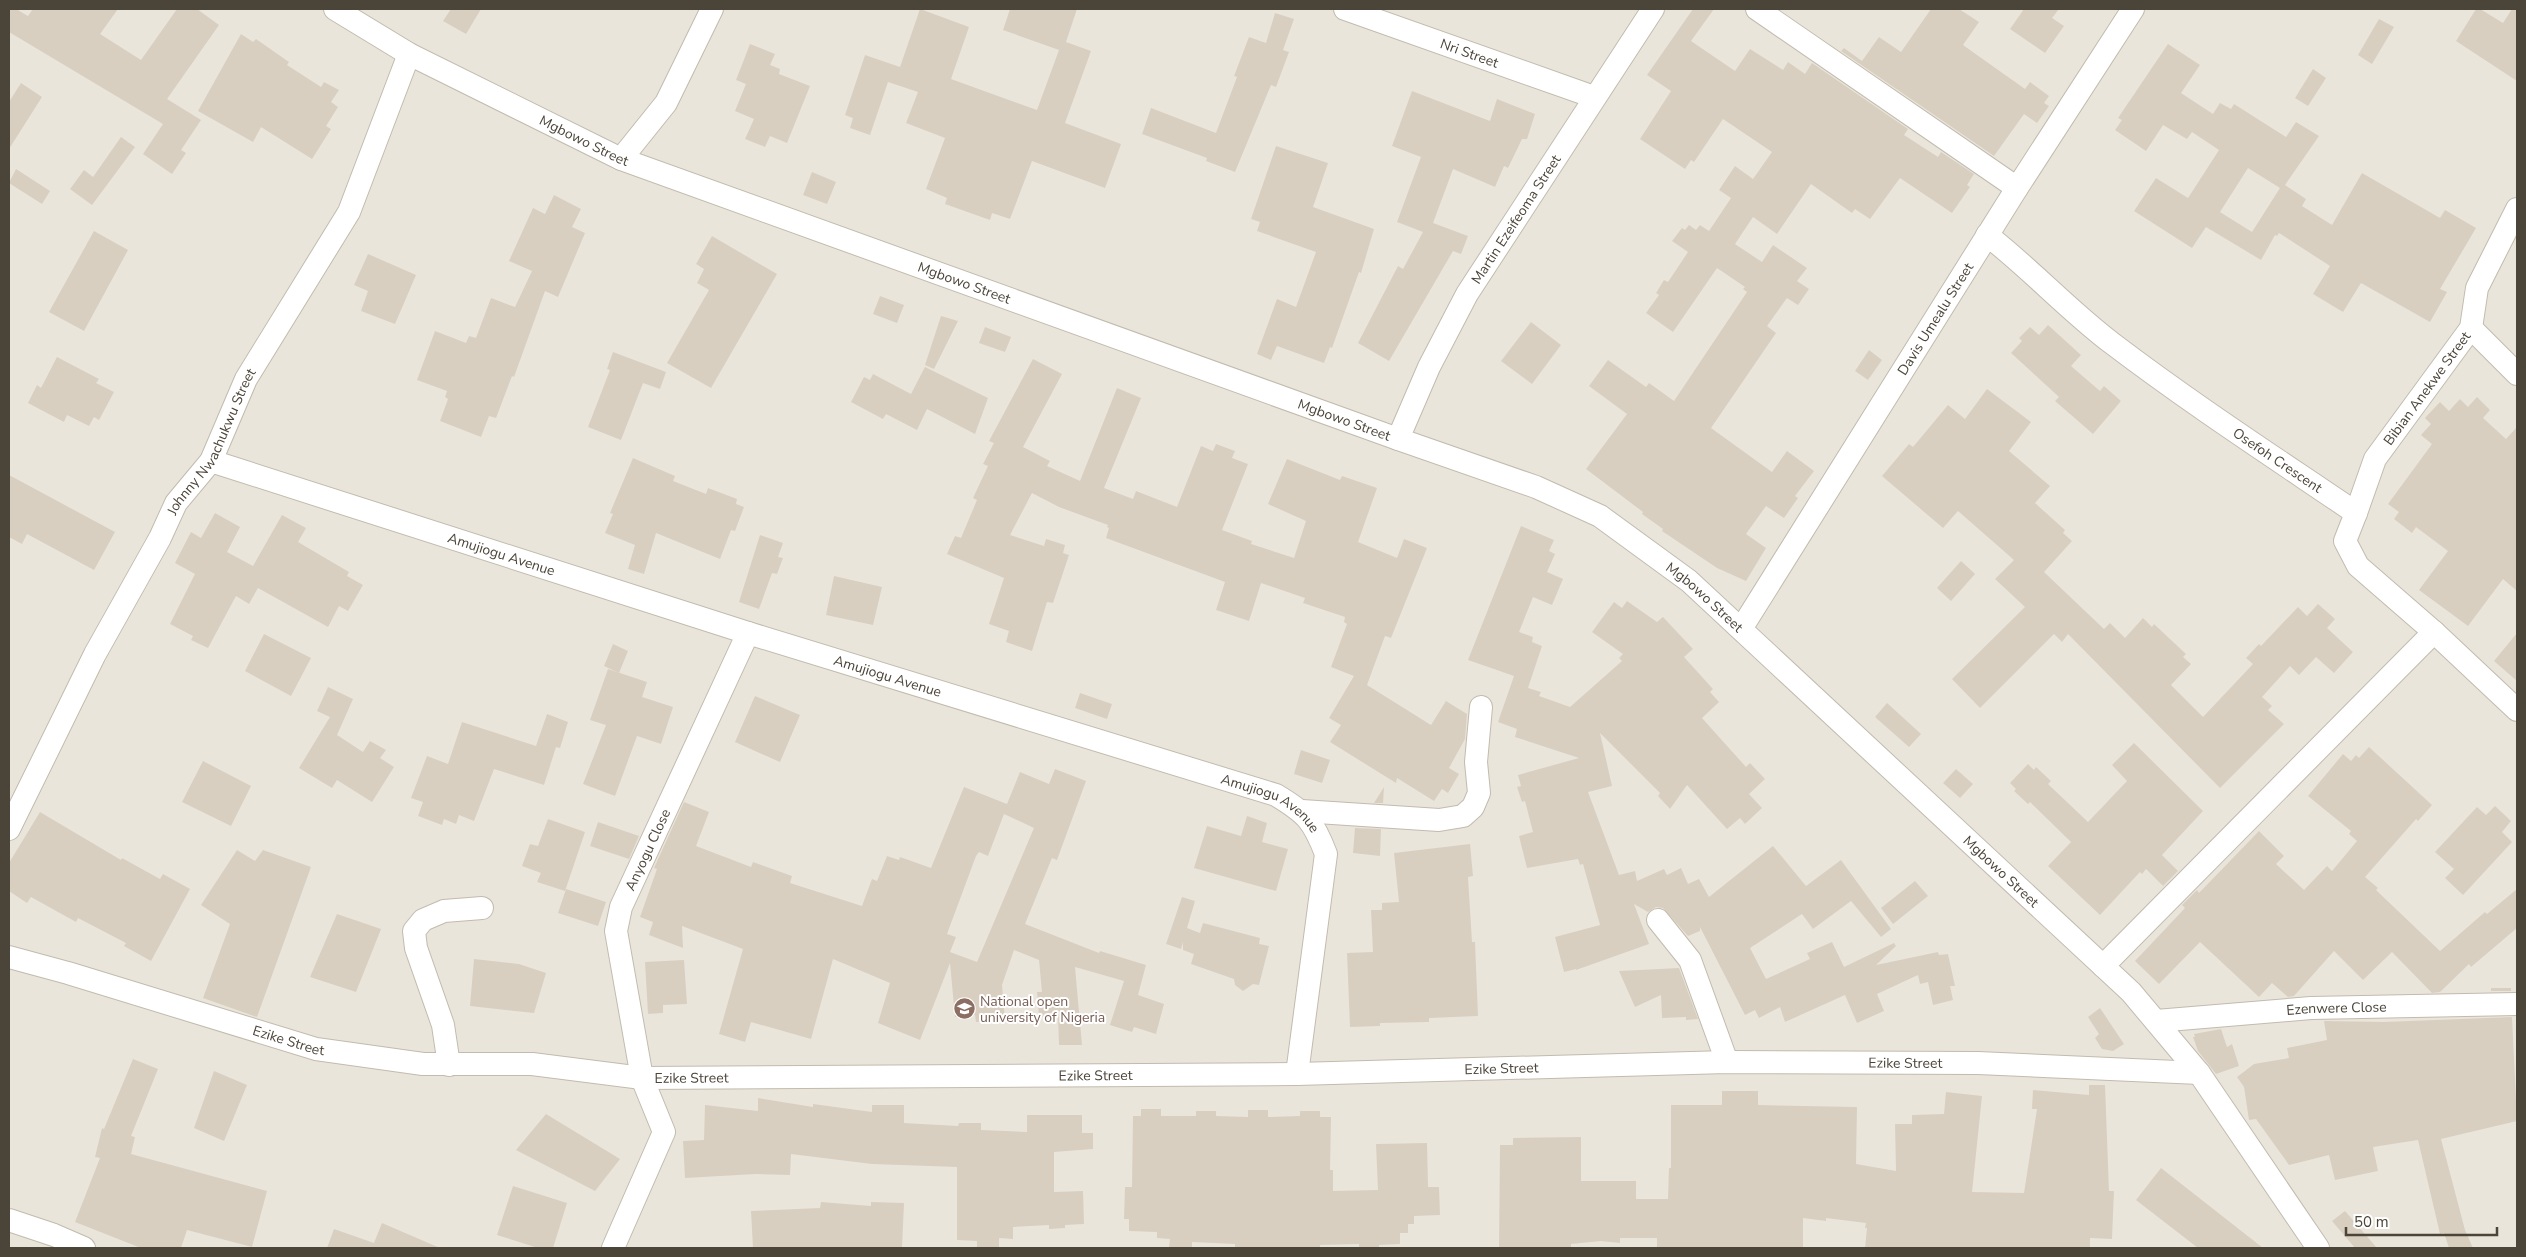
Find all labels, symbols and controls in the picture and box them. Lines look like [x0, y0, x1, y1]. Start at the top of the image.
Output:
street label: Nri Street [1438, 34, 1501, 72]
street label: Mgbowo Street [536, 111, 631, 171]
street label: Martin Ezeifeoma Street [1467, 151, 1565, 288]
street label: Mgbowo Street [915, 257, 1013, 308]
street label: Davis Umealu Street [1893, 259, 1978, 379]
street label: Bibian Anekwe Street [2379, 327, 2475, 449]
street label: Johnny Nwachukwu Street [162, 364, 260, 519]
street label: Mgbowo Street [1295, 394, 1393, 445]
street label: Osefoh Crescent [2229, 423, 2326, 497]
street label: Amujiogu Avenue [445, 528, 558, 580]
street label: Mgbowo Street [1662, 558, 1748, 636]
street label: Amujiogu Avenue [831, 650, 944, 701]
street label: Amujiogu Avenue [1219, 769, 1324, 836]
street label: Anyogu Close [620, 806, 675, 894]
street label: Mgbowo Street [1959, 831, 2043, 911]
place label: National open university of Nigeria [980, 992, 1105, 1027]
school or university icon: National open university of Nigeria [952, 997, 976, 1021]
street label: Ezenwere Close [2286, 997, 2387, 1020]
street label: Ezike Street [251, 1021, 326, 1060]
street label: Ezike Street [1868, 1053, 1943, 1072]
street label: Ezike Street [1464, 1058, 1539, 1079]
street label: Ezike Street [1058, 1066, 1133, 1085]
street label: Ezike Street [654, 1068, 729, 1087]
scale bar [2346, 1204, 2497, 1236]
text: 50 m [2354, 1212, 2389, 1232]

